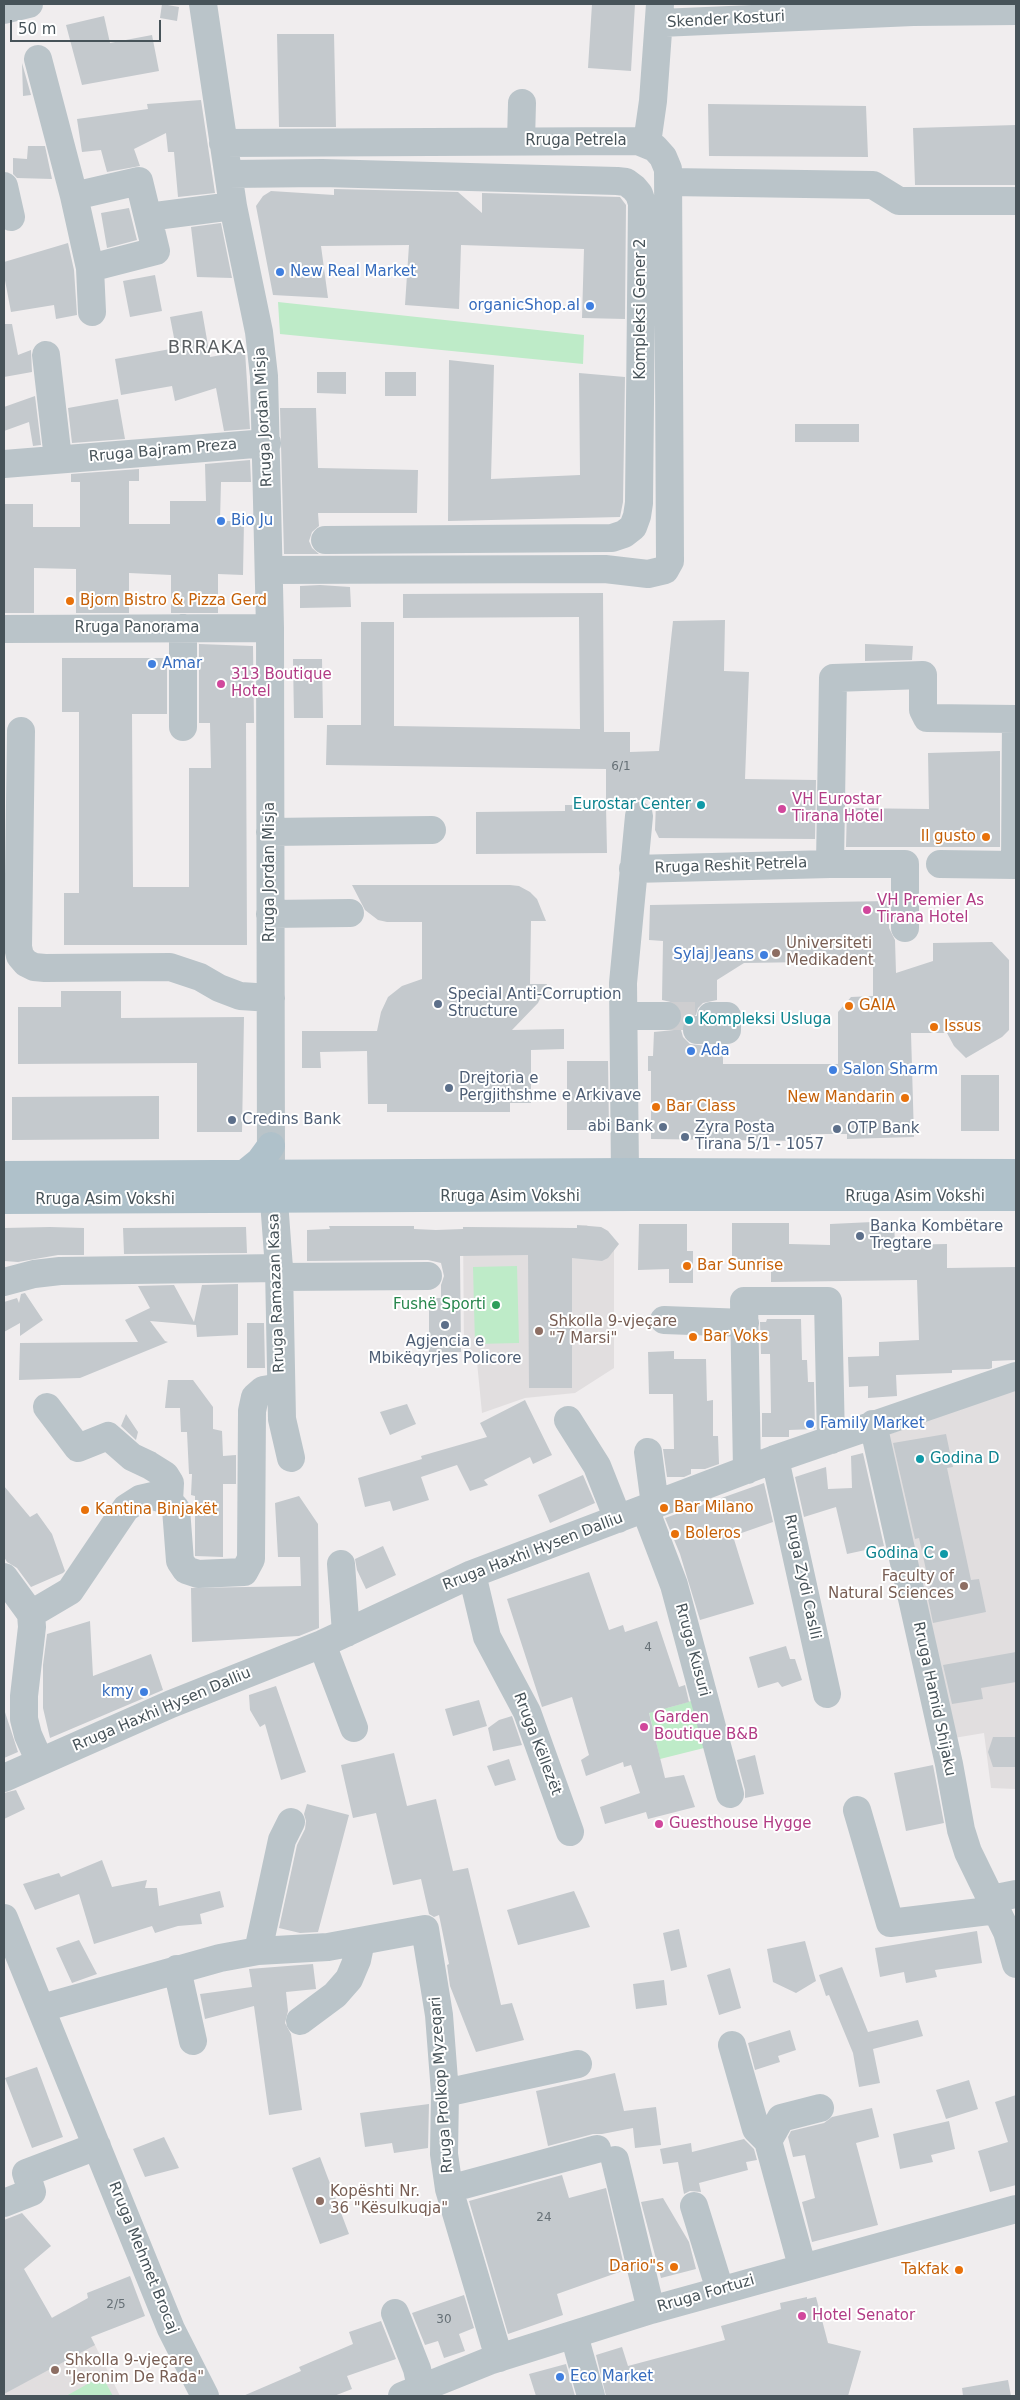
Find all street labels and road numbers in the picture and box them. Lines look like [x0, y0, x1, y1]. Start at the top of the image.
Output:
street label: Skender Kosturi [667, 8, 785, 32]
street label: Rruga Petrela [525, 132, 627, 150]
street label: Kompleksi Gener 2 [632, 238, 650, 380]
street label: Rruga Jordan Misja [251, 346, 277, 488]
street label: Rruga Bajram Preza [88, 436, 238, 466]
street label: Rruga Panorama [75, 619, 199, 637]
street label: Rruga Jordan Misja [261, 802, 279, 942]
street label: Rruga Reshit Petrela [654, 854, 808, 878]
street label: Rruga Asim Vokshi [440, 1188, 580, 1206]
street label: Rruga Asim Vokshi [845, 1188, 985, 1206]
street label: Rruga Asim Vokshi [35, 1191, 175, 1209]
street label: Rruga Ramazan Kasa [265, 1213, 289, 1373]
street label: Rruga Haxhi Hysen Dalliu [440, 1509, 626, 1595]
street label: Rruga Zydi Caslli [780, 1513, 824, 1641]
street label: Rruga Kusuri [671, 1601, 713, 1699]
street label: Rruga Hamid Shijaku [909, 1620, 959, 1778]
street label: Rruga Haxhi Hysen Dalliu [70, 1664, 254, 1756]
street label: Rruga Këllezët [509, 1690, 565, 1798]
street label: Rruga Prolkop Myzeqari [427, 1996, 457, 2174]
street label: Rruga Mehmet Brocaj [104, 2179, 182, 2337]
street label: Rruga Fortuzi [655, 2272, 757, 2316]

